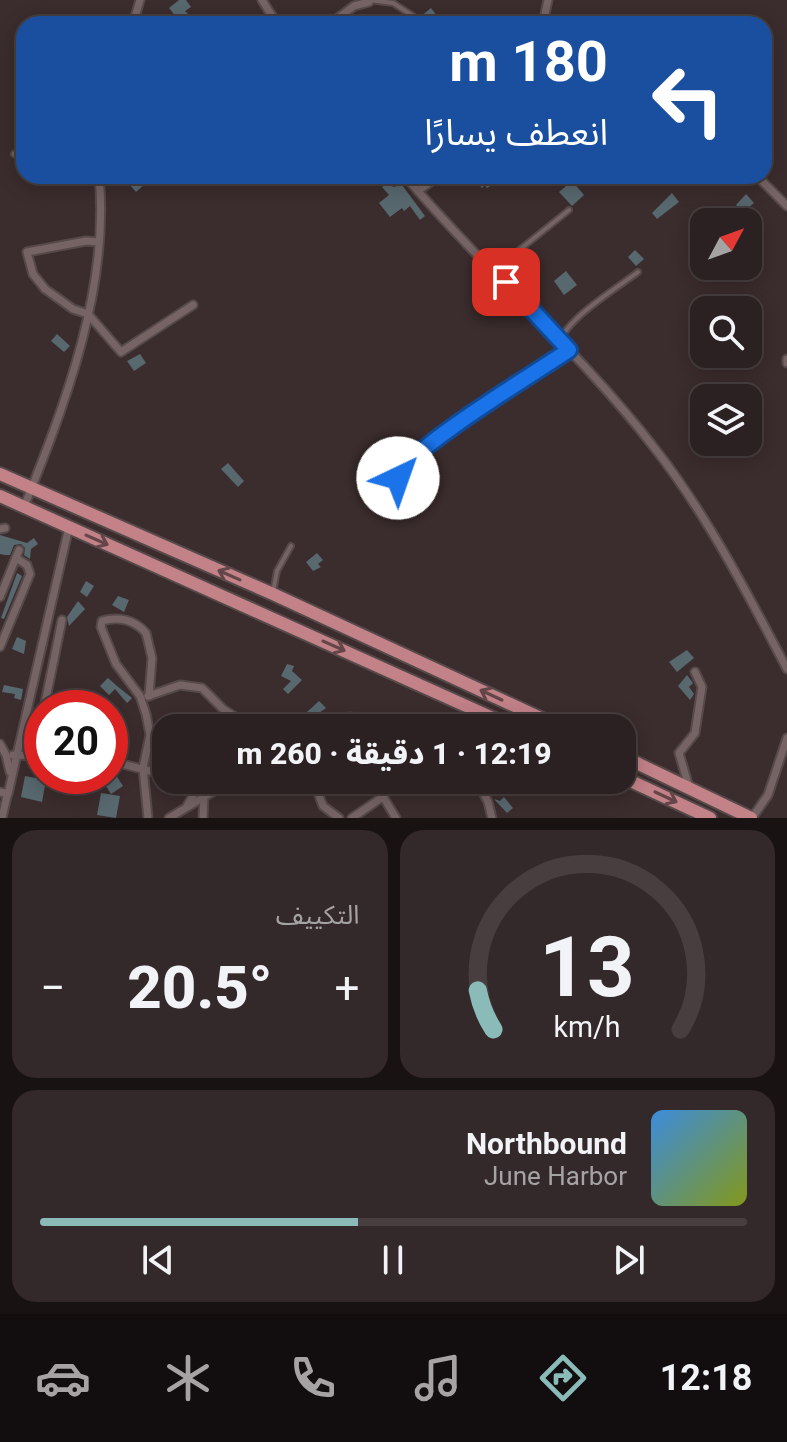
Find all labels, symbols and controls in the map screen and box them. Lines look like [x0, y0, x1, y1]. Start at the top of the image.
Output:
text: 180 m [449, 29, 608, 95]
icon: left [636, 48, 740, 152]
text: انعطف يسارًا [424, 112, 608, 154]
north arrow [690, 208, 762, 280]
map controls [690, 208, 762, 456]
pin [472, 248, 540, 316]
icon: arrive [484, 260, 528, 304]
button: search [690, 296, 762, 368]
button: layers [690, 384, 762, 456]
position arrow [356, 436, 440, 520]
one-way arrow [84, 533, 108, 548]
one-way arrow [217, 567, 241, 582]
one-way arrow [322, 639, 346, 654]
one-way arrow [479, 687, 503, 702]
speed limit sign: 20 [24, 690, 128, 794]
text: 12:19 · 1 دقيقة · 260 m [237, 736, 551, 771]
one-way arrow [654, 790, 678, 805]
text: التكييف [276, 900, 360, 930]
text: 13 [540, 919, 635, 1016]
text: 20.5° [127, 952, 272, 1023]
text: − [40, 962, 65, 1014]
text: + [335, 962, 360, 1014]
text: km/h [554, 1010, 621, 1044]
text: Northbound [466, 1126, 627, 1161]
text: June Harbor [484, 1161, 627, 1191]
icon: previous [136, 1238, 180, 1282]
icon: pause [371, 1238, 415, 1282]
icon: next [607, 1238, 651, 1282]
icon: car [35, 1350, 91, 1406]
icon: climate [160, 1350, 216, 1406]
icon: phone [285, 1350, 341, 1406]
icon: music [410, 1350, 466, 1406]
icon: directions [535, 1350, 591, 1406]
text: 12:18 [660, 1357, 752, 1399]

